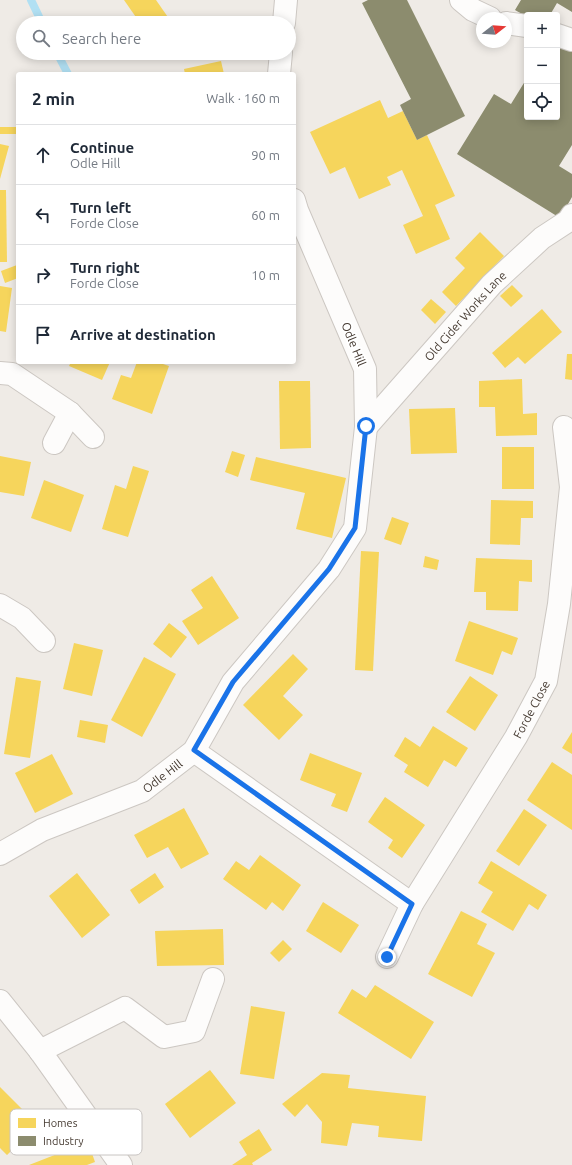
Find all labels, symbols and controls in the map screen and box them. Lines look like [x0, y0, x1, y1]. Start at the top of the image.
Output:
north arrow [476, 12, 512, 48]
map controls [524, 12, 560, 120]
button: + [524, 12, 560, 48]
search box [16, 16, 296, 60]
icon: search [30, 27, 52, 49]
text: Search here [62, 30, 141, 47]
button: − [524, 48, 560, 84]
button: locate [524, 84, 560, 120]
text: 2 min [32, 89, 75, 108]
text: Walk · 160 m [206, 91, 280, 105]
text: Continue [70, 139, 134, 156]
icon: ahead [32, 144, 54, 166]
text: 90 m [251, 148, 280, 162]
text: Odle Hill [70, 156, 120, 170]
text: Turn left [70, 199, 131, 216]
icon: left [32, 204, 54, 226]
text: 60 m [251, 208, 280, 222]
text: Forde Close [70, 216, 139, 230]
text: Turn right [70, 259, 140, 276]
icon: right [32, 264, 54, 286]
text: 10 m [251, 268, 280, 282]
street label: Old Cider Works Lane [421, 268, 508, 363]
text: Forde Close [70, 276, 139, 290]
street label: Odle Hill [339, 320, 369, 368]
icon: arrive [32, 324, 54, 346]
text: Arrive at destination [70, 326, 216, 343]
route start [357, 417, 375, 435]
street label: Forde Close [510, 678, 552, 740]
street label: Odle Hill [140, 756, 184, 795]
route end [378, 948, 396, 966]
legend [10, 1109, 142, 1155]
text: Homes [43, 1117, 78, 1129]
text: Industry [43, 1135, 84, 1147]

